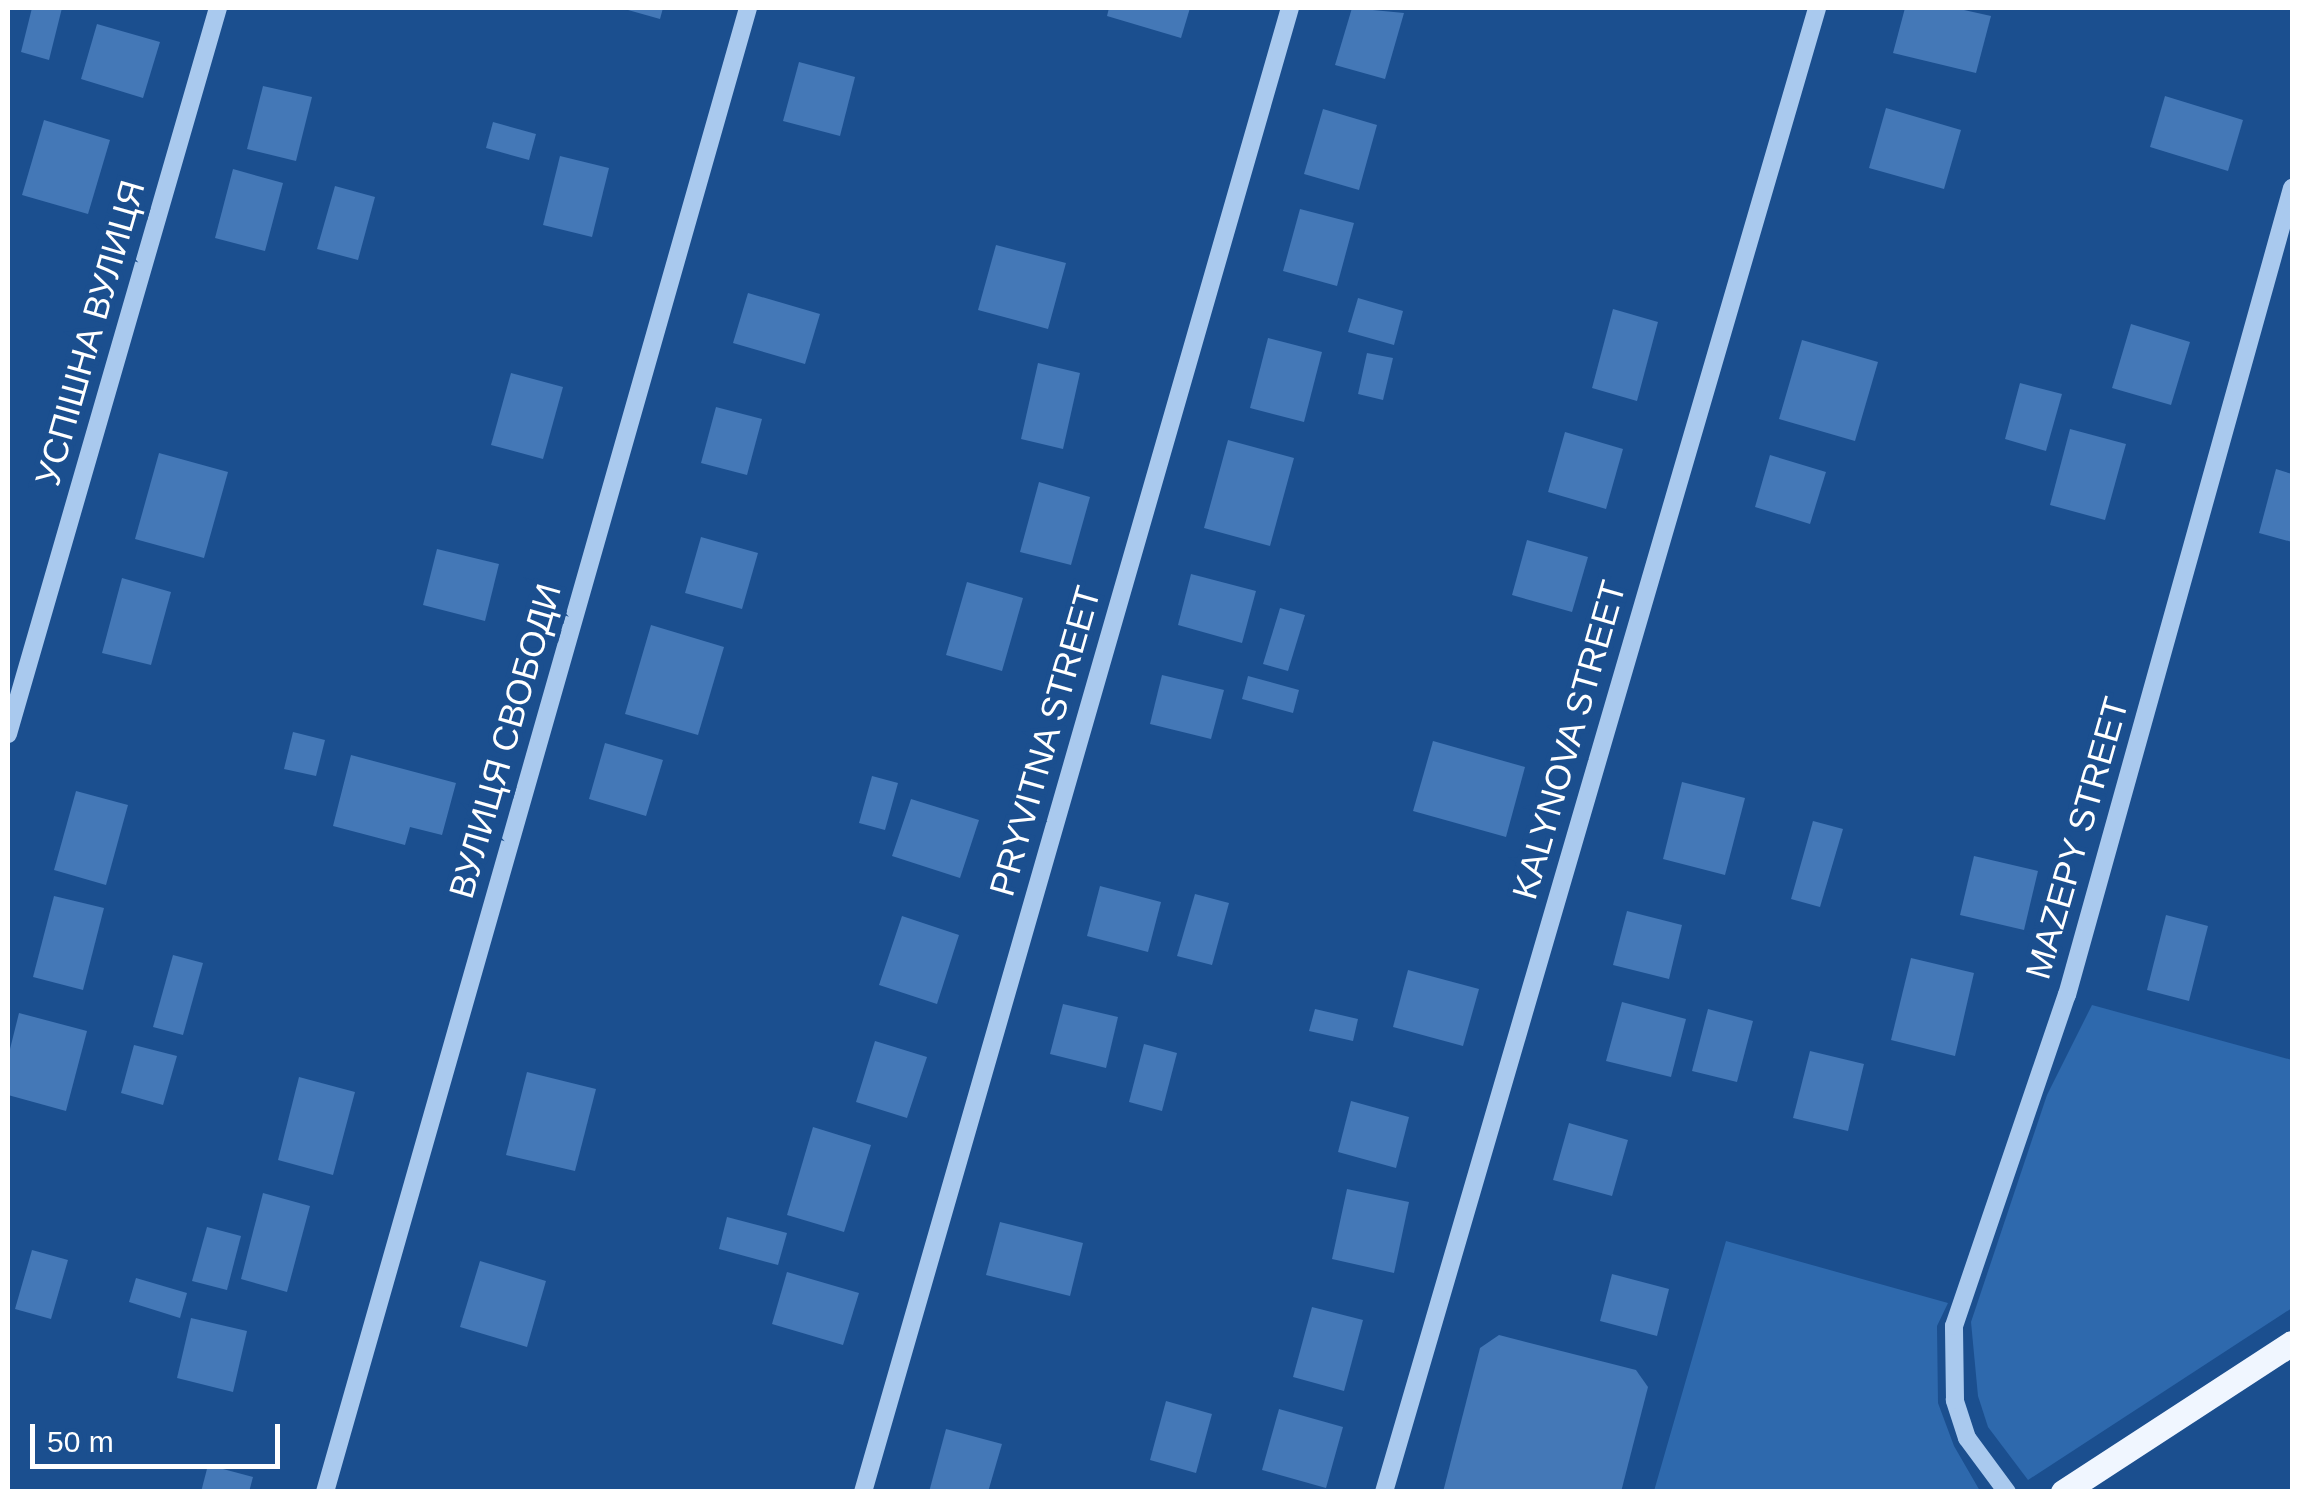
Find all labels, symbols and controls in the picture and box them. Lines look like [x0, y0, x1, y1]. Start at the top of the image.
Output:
street label: УСПІШНА ВУЛИЦЯ [26, 176, 154, 490]
street label: KALYNOVA STREET [1503, 575, 1635, 905]
street label: ВУЛИЦЯ СВОБОДИ [440, 579, 570, 903]
street label: PRYVITNA STREET [980, 580, 1110, 902]
street label: MAZEPY STREET [2017, 692, 2137, 984]
scale bar [35, 1404, 285, 1466]
text: 50 m [47, 1425, 114, 1458]

